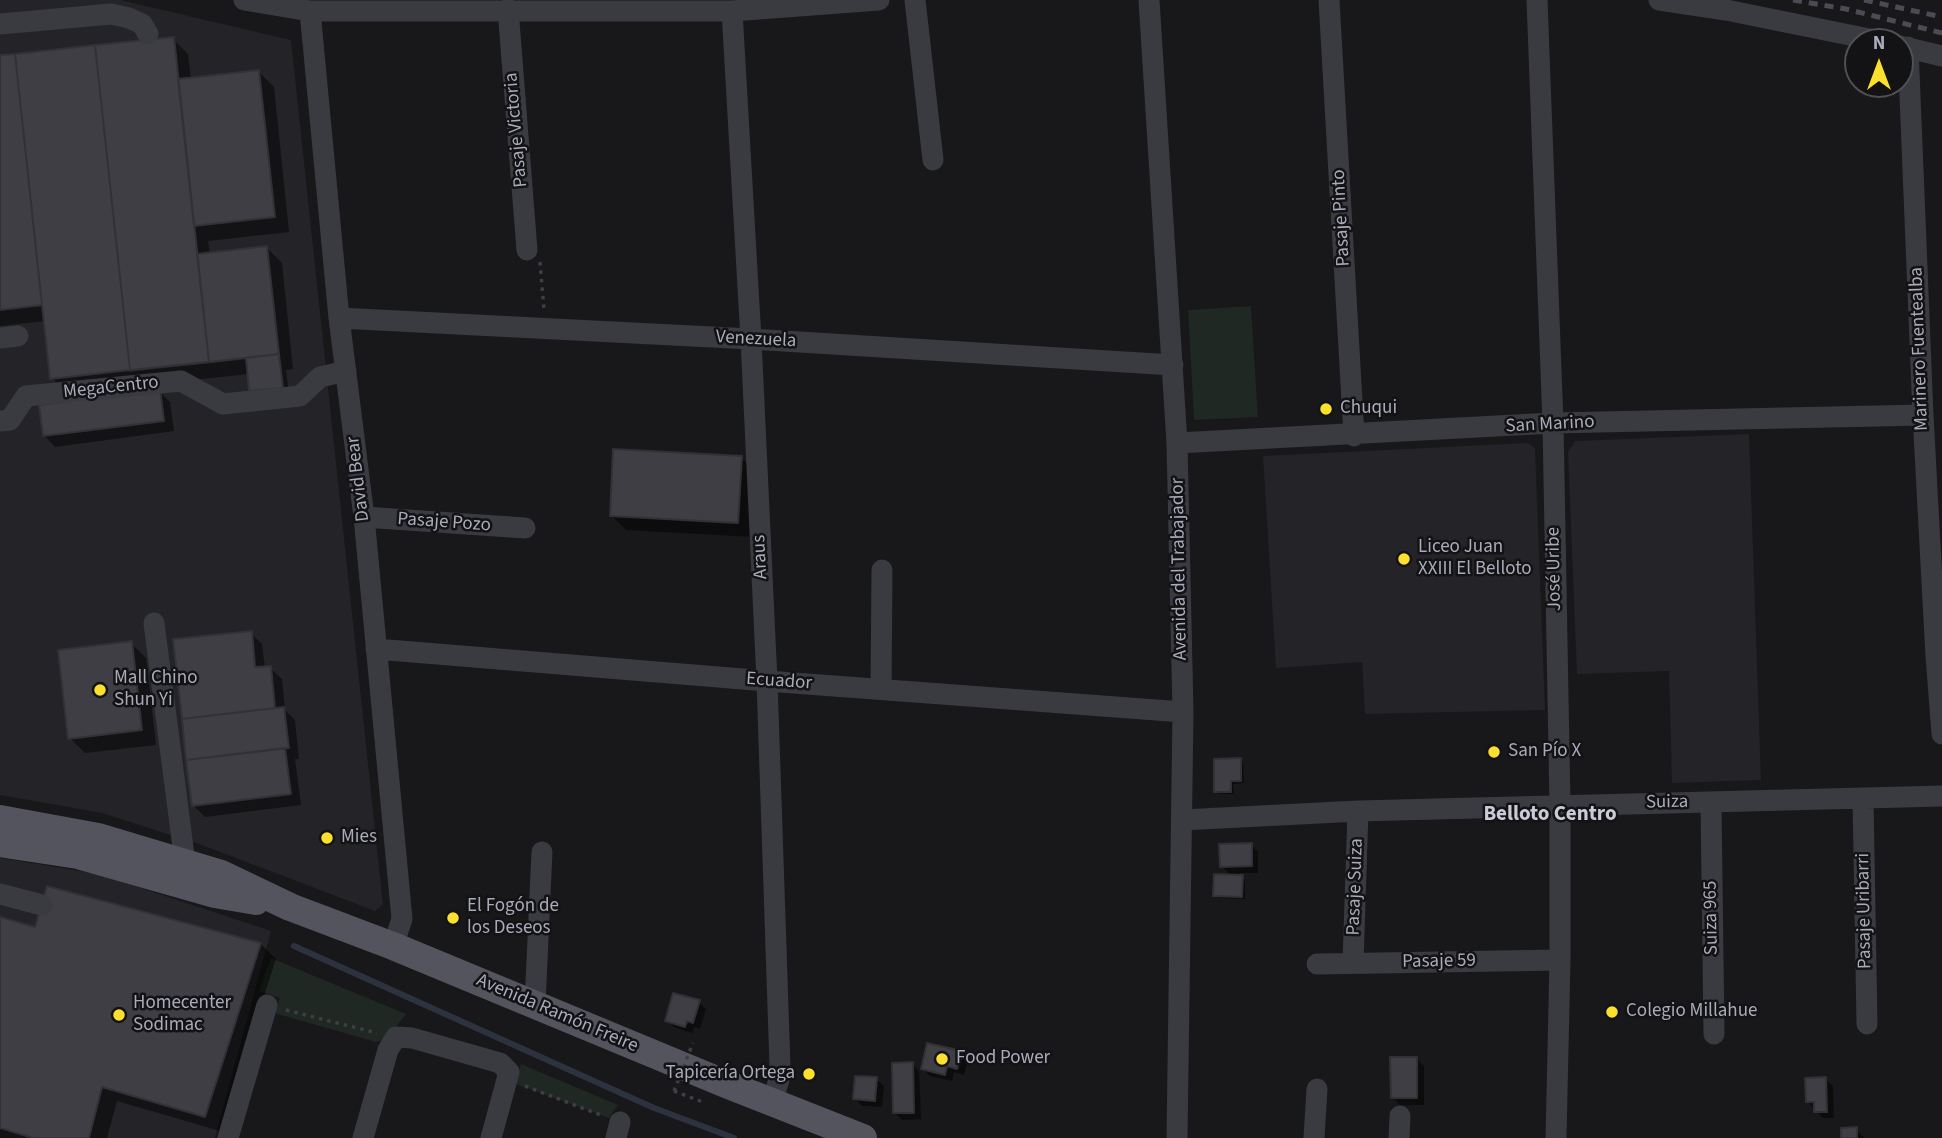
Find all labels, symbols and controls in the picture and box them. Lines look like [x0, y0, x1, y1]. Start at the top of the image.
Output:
north arrow [1844, 28, 1914, 98]
text: N [1873, 30, 1885, 57]
street label: Pasaje Victoria [501, 72, 533, 188]
street label: Pasaje Pinto [1328, 169, 1356, 267]
street label: Marinero Fuentealba [1906, 267, 1934, 431]
street label: Venezuela [715, 327, 797, 353]
street label: MegaCentro [62, 372, 160, 404]
place label: Chuqui [1340, 398, 1397, 420]
marker: Chuqui [1318, 401, 1334, 417]
street label: San Marino [1505, 411, 1595, 439]
street label: David Bear [342, 435, 376, 523]
street label: Avenida del Trabajador [1167, 478, 1193, 660]
street label: Pasaje Pozo [396, 508, 492, 538]
street label: José Uribe [1543, 527, 1567, 611]
street label: Araus [748, 534, 774, 580]
place label: Liceo Juan XXIII El Belloto [1418, 537, 1532, 581]
marker: Liceo Juan XXIII El Belloto [1396, 551, 1412, 567]
place label: Mall Chino Shun Yi [114, 668, 197, 712]
street label: Ecuador [745, 668, 813, 696]
marker: Mall Chino Shun Yi [92, 682, 108, 698]
place label: San Pío X [1508, 741, 1581, 763]
marker: San Pío X [1486, 744, 1502, 760]
street label: Suiza [1646, 791, 1688, 815]
district label: Belloto Centro [1483, 802, 1617, 828]
place label: Mies [341, 827, 377, 849]
marker: Mies [319, 830, 335, 846]
street label: Pasaje Suiza [1343, 838, 1369, 936]
street label: Pasaje Uribarri [1853, 853, 1877, 969]
street label: Suiza 965 [1700, 881, 1724, 955]
place label: El Fogón de los Deseos [467, 896, 559, 940]
marker: El Fogón de los Deseos [445, 910, 461, 926]
street label: Pasaje 59 [1402, 950, 1476, 974]
street label: Avenida Ramón Freire [473, 970, 641, 1058]
place label: Homecenter Sodimac [133, 993, 231, 1037]
place label: Colegio Millahue [1626, 1001, 1757, 1023]
marker: Colegio Millahue [1604, 1004, 1620, 1020]
marker: Homecenter Sodimac [111, 1007, 127, 1023]
place label: Food Power [956, 1048, 1050, 1070]
marker: Food Power [934, 1051, 950, 1067]
place label: Tapicería Ortega [666, 1063, 795, 1085]
marker: Tapicería Ortega [801, 1066, 817, 1082]

